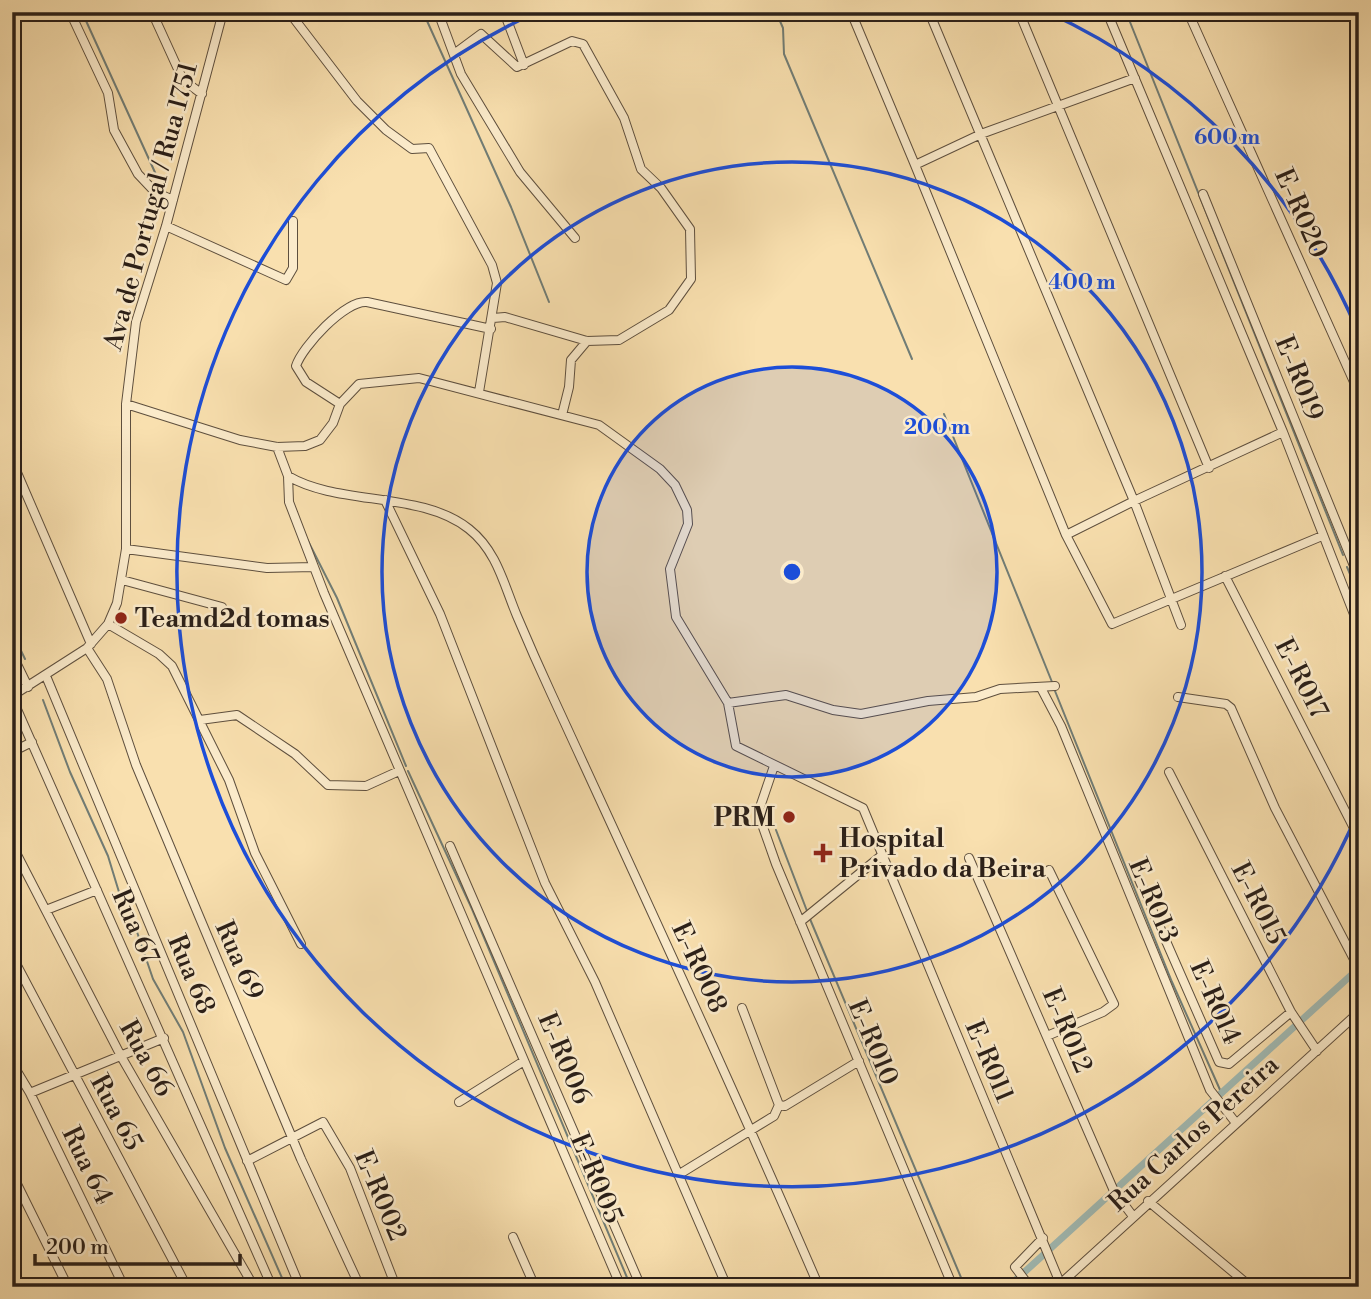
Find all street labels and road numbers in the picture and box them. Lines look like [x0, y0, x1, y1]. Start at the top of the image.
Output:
street label: Ava de Portugal / Rua 1751 [97, 59, 205, 355]
street label: E-R020 [1267, 163, 1335, 263]
street label: E-R019 [1268, 331, 1331, 425]
street label: E-R017 [1267, 633, 1335, 724]
street label: E-R013 [1121, 854, 1185, 947]
street label: E-R015 [1224, 857, 1292, 950]
street label: Rua 67 [104, 884, 166, 969]
street label: Rua 69 [208, 916, 271, 1005]
street label: E-R008 [664, 917, 734, 1018]
street label: Rua 68 [160, 930, 222, 1019]
street label: E-R014 [1183, 956, 1248, 1049]
street label: E-R012 [1035, 983, 1099, 1078]
street label: E-R010 [841, 995, 905, 1090]
street label: E-R006 [531, 1008, 598, 1109]
street label: Rua 66 [112, 1015, 180, 1102]
street label: E-R011 [958, 1016, 1021, 1107]
street label: Rua Carlos Pereira [1102, 1048, 1286, 1219]
street label: Rua 65 [83, 1069, 149, 1156]
street label: Rua 64 [55, 1121, 120, 1210]
street label: E-R005 [563, 1128, 629, 1228]
street label: E-R002 [347, 1145, 413, 1245]

